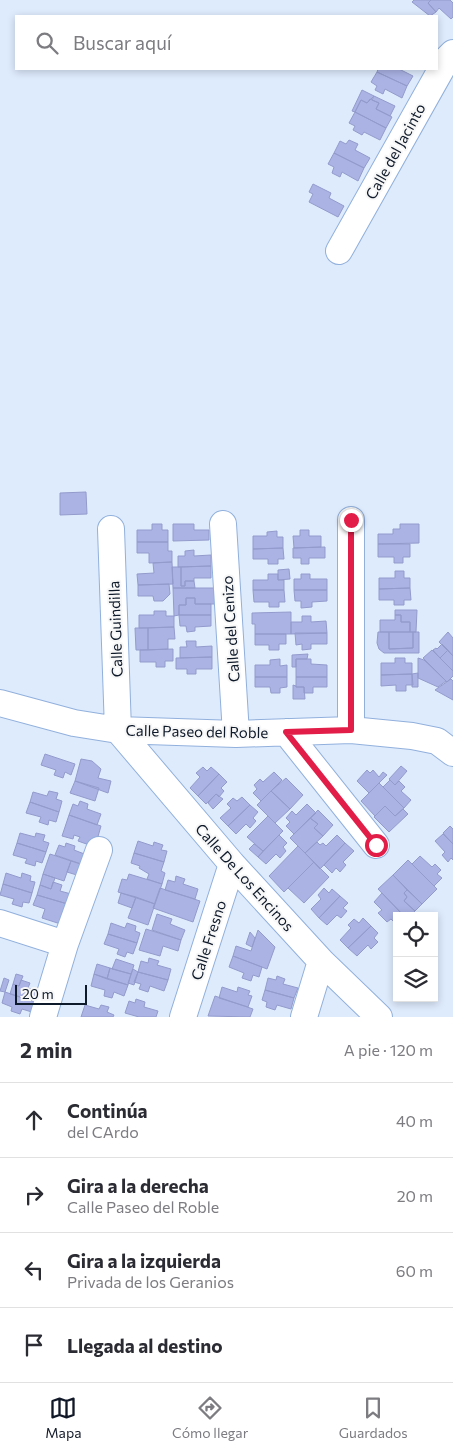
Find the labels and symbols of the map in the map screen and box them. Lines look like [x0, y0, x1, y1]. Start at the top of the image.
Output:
street label: Calle del Jacinto [361, 100, 429, 202]
route end [340, 509, 363, 532]
street label: Calle del Cenizo [217, 575, 243, 683]
street label: Calle Guindilla [104, 581, 126, 677]
street label: Calle Paseo del Roble [125, 721, 269, 741]
street label: Calle De Los Encinos [192, 820, 298, 935]
route start [365, 834, 388, 857]
street label: Calle Fresno [187, 898, 229, 982]
scale bar [15, 982, 88, 1005]

